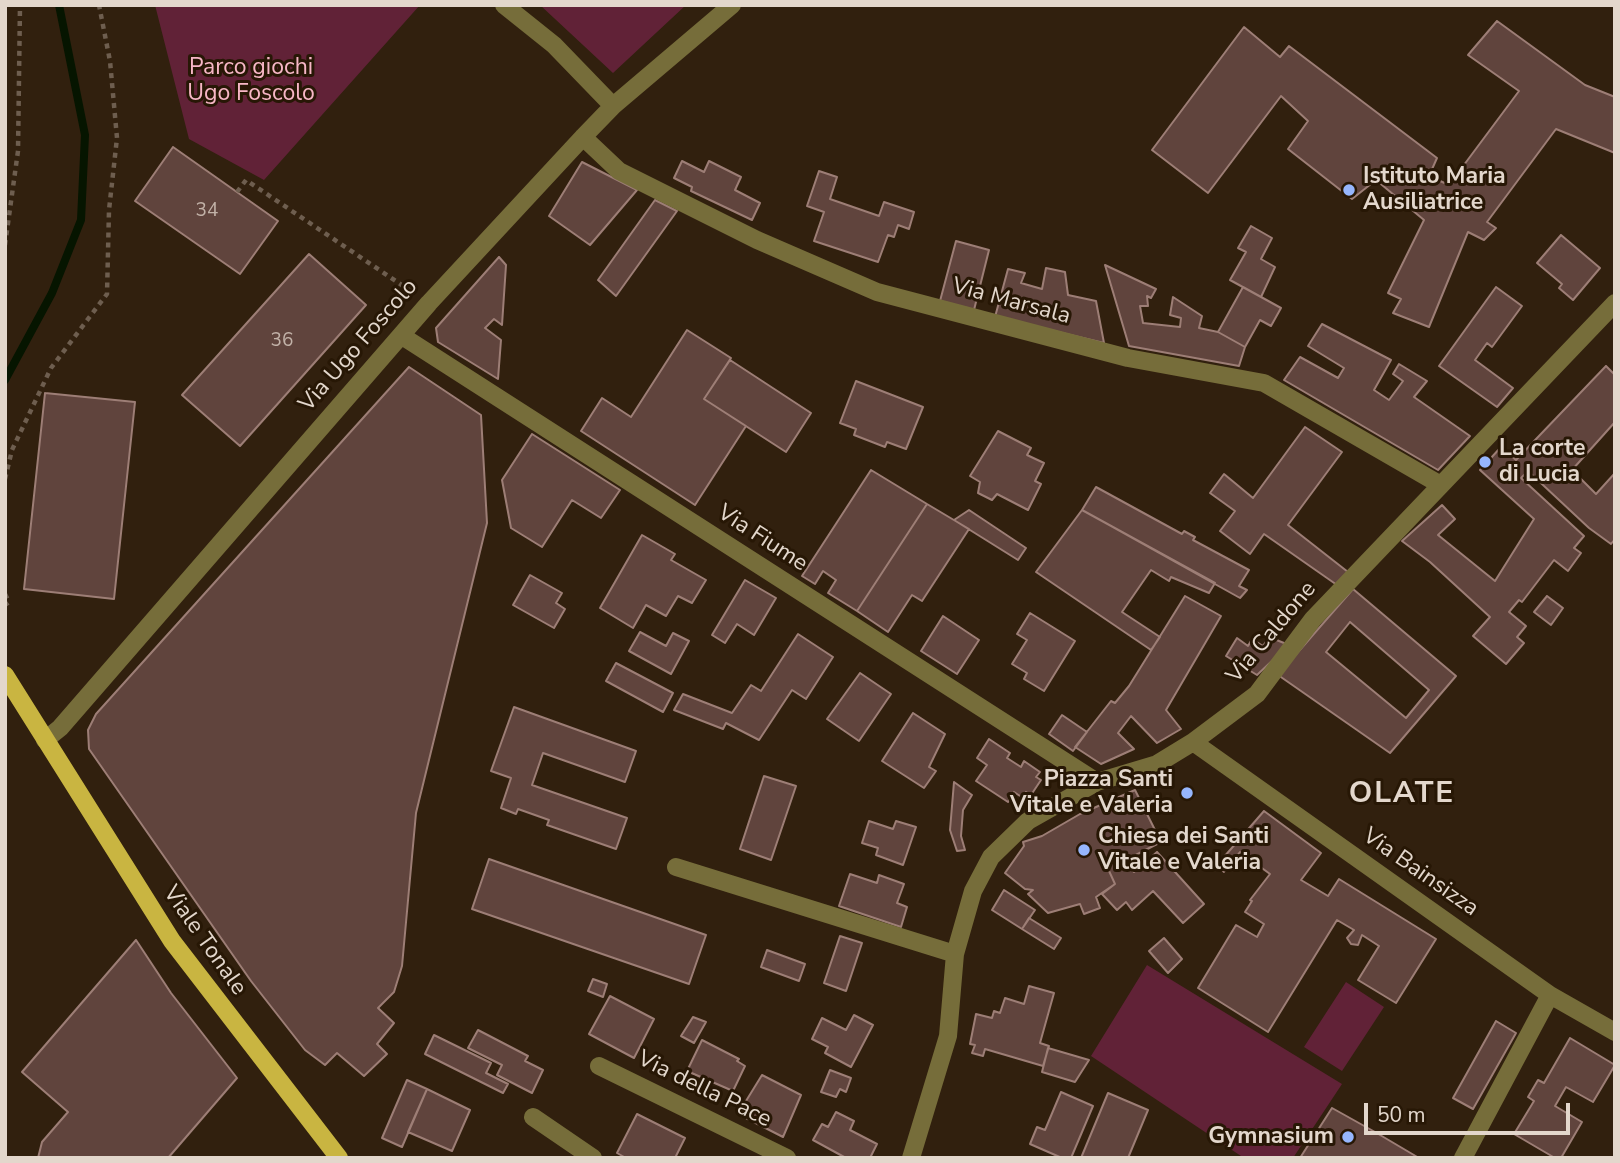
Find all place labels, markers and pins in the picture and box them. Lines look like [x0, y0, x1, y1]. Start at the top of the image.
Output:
place label: Istituto Maria Ausiliatrice [1363, 163, 1506, 217]
marker: Istituto Maria Ausiliatrice [1341, 182, 1357, 198]
place label: La corte di Lucia [1499, 435, 1585, 489]
marker: La corte di Lucia [1477, 454, 1493, 470]
place label: Piazza Santi Vitale e Valeria [1010, 766, 1173, 820]
marker: Piazza Santi Vitale e Valeria [1179, 785, 1195, 801]
place label: Chiesa dei Santi Vitale e Valeria [1098, 823, 1269, 877]
marker: Chiesa dei Santi Vitale e Valeria [1076, 842, 1092, 858]
place label: Gymnasium [1208, 1123, 1334, 1151]
marker: Gymnasium [1340, 1129, 1356, 1145]

